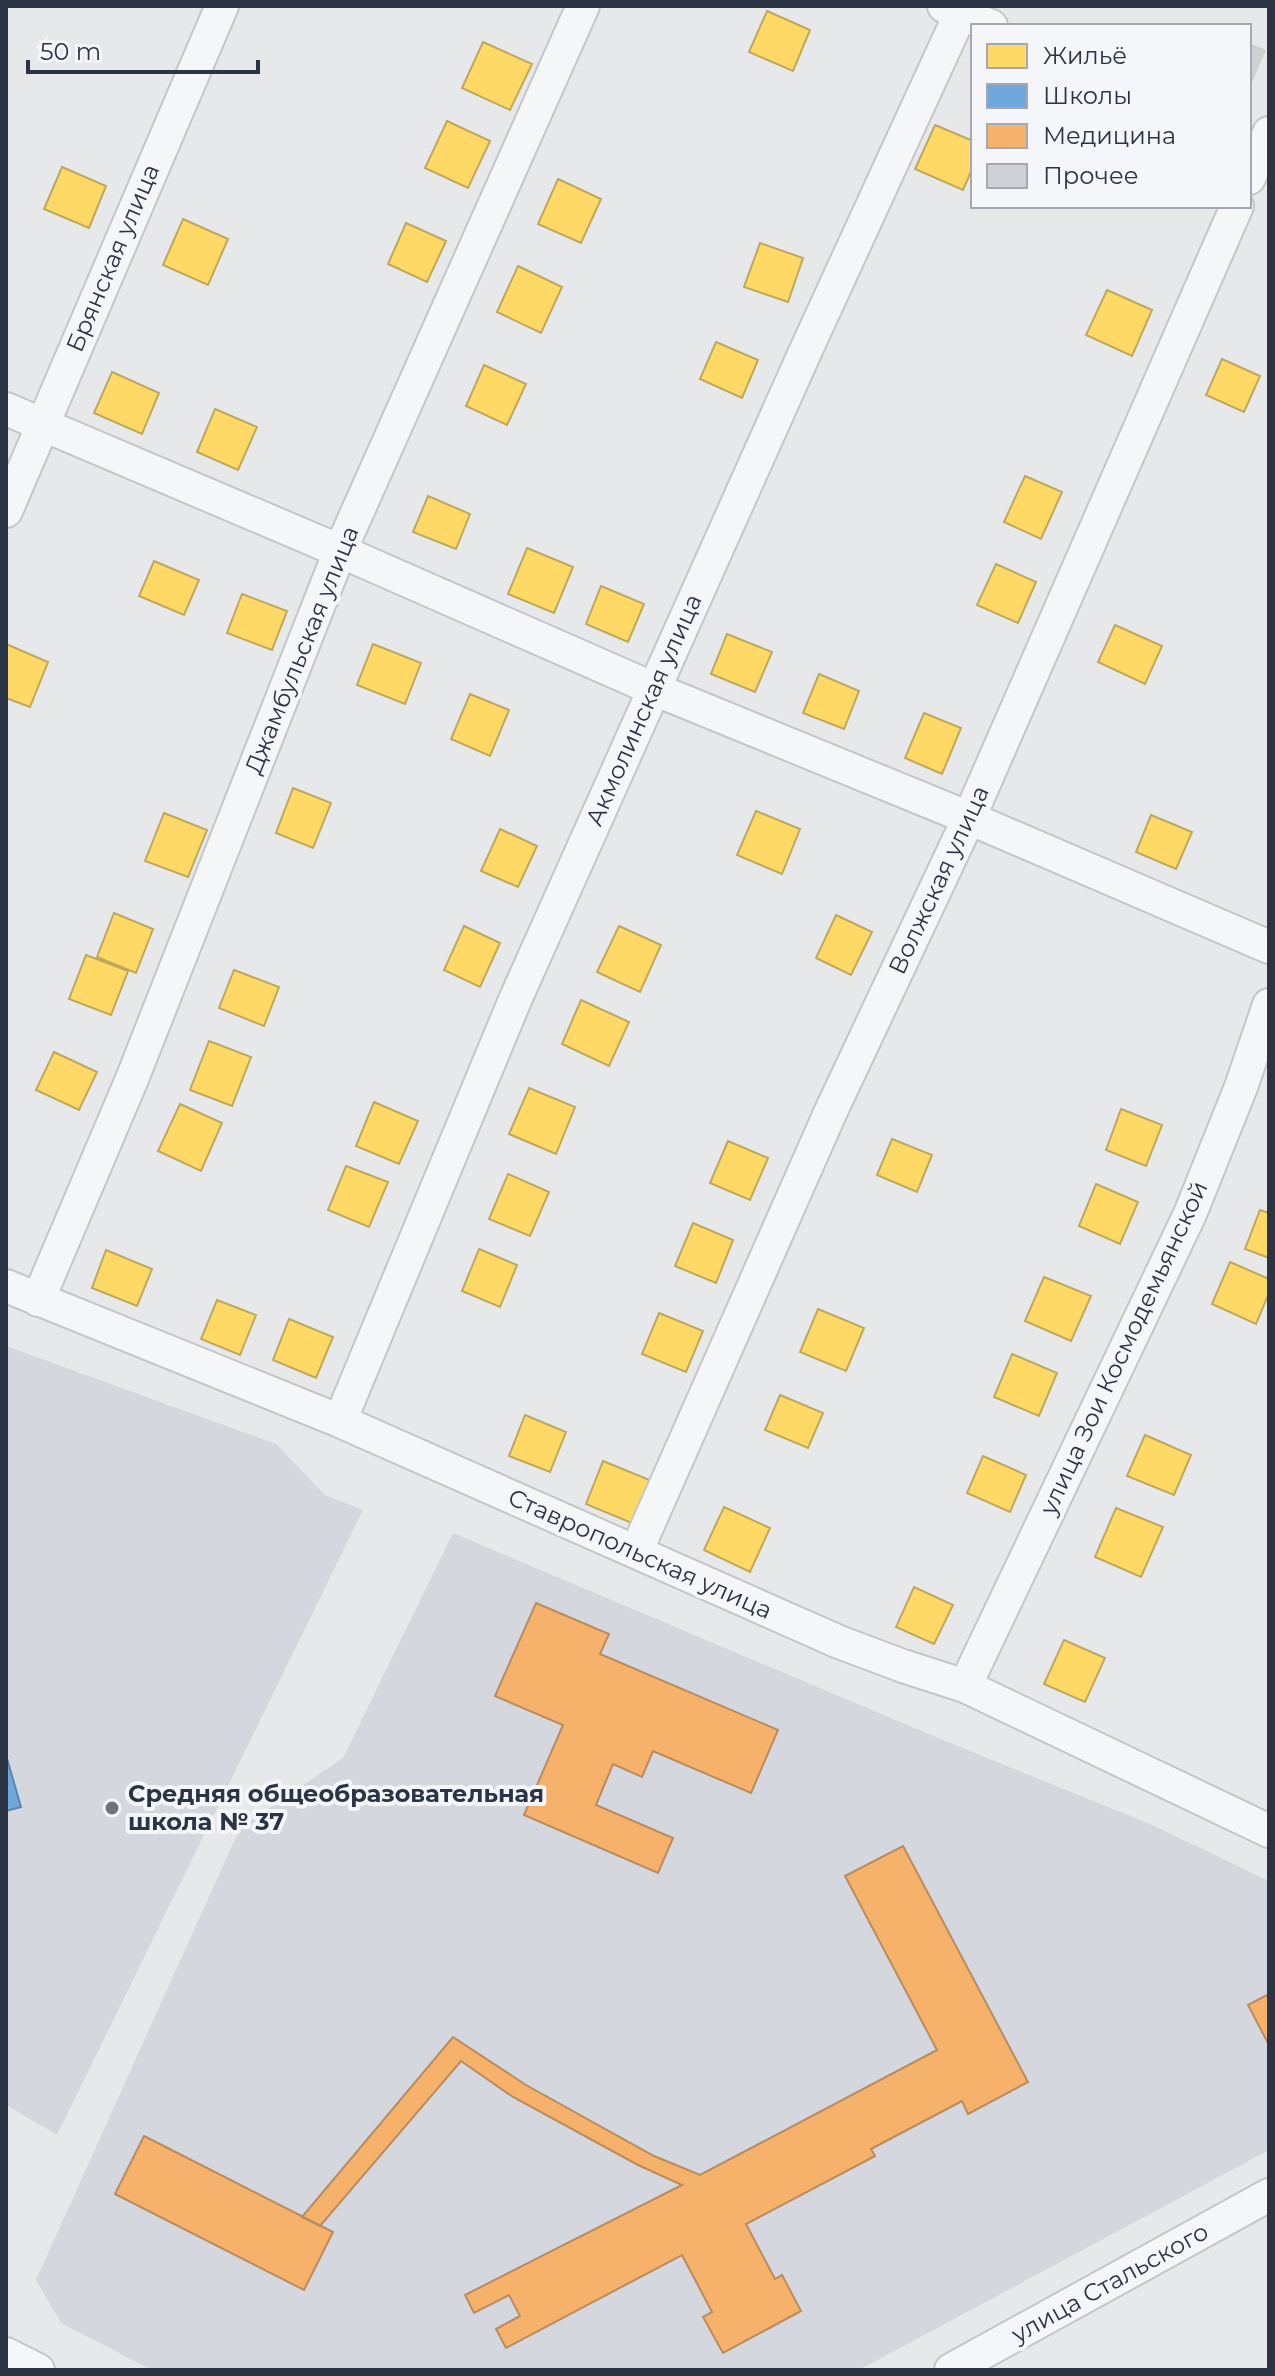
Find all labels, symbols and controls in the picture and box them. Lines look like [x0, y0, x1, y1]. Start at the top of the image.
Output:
scale bar [28, 24, 258, 74]
legend [971, 24, 1251, 208]
text: 50 m [40, 37, 101, 66]
text: Жильё [1043, 41, 1127, 70]
text: Школы [1043, 81, 1132, 110]
text: Медицина [1043, 121, 1176, 150]
street label: Брянская улица [60, 160, 165, 356]
text: Прочее [1043, 161, 1139, 190]
street label: Джамбульская улица [238, 522, 365, 778]
street label: Акмолинская улица [579, 589, 708, 830]
street label: Волжская улица [882, 781, 995, 979]
street label: улица Зои Космодемьянской [1033, 1176, 1214, 1520]
street label: Ставропольская улица [504, 1482, 777, 1625]
place label: Средняя общеобразовательная школа № 37 [128, 1779, 544, 1836]
marker: Средняя общеобразовательная школа № 37 [103, 1799, 121, 1817]
street label: улица Стальского [1005, 2216, 1213, 2349]

